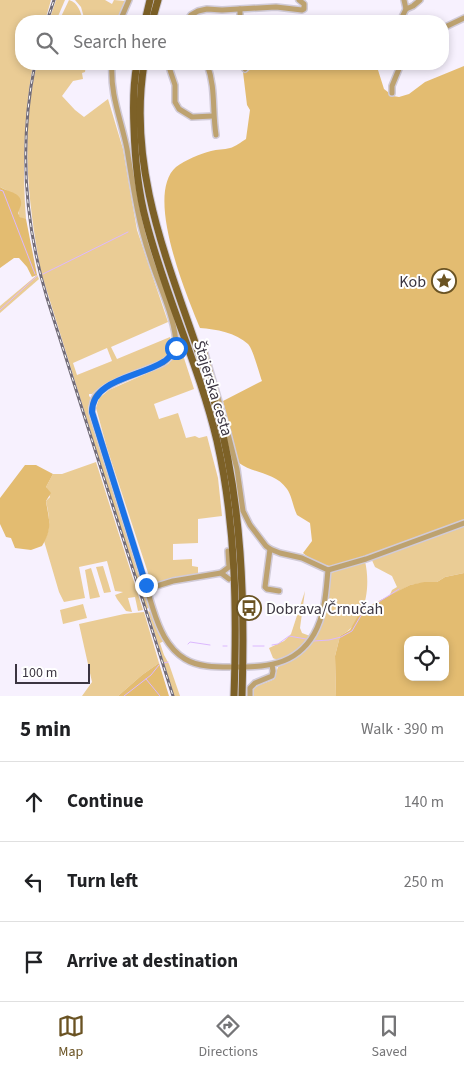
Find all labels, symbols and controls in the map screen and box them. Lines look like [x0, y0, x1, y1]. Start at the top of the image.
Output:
search box [15, 15, 449, 70]
icon: search [33, 29, 61, 57]
text: Search here [73, 29, 167, 56]
place icon: Kob [431, 268, 457, 294]
place label: Kob [399, 271, 426, 293]
route start [165, 337, 188, 360]
street label: Štajerska cesta [188, 338, 238, 439]
route end [135, 574, 158, 597]
bus stop icon: Dobrava/Črnučah [236, 595, 262, 621]
place label: Dobrava/Črnučah [266, 598, 383, 620]
map controls [404, 636, 449, 681]
button: locate [404, 636, 449, 681]
scale bar [15, 661, 90, 684]
text: 100 m [22, 663, 57, 683]
text: 5 min [20, 714, 71, 744]
text: Walk · 390 m [361, 718, 444, 740]
icon: ahead [20, 788, 48, 816]
text: Continue [67, 788, 144, 815]
text: 140 m [404, 791, 444, 813]
icon: left [20, 868, 48, 896]
text: Turn left [67, 868, 138, 895]
text: 250 m [404, 871, 444, 893]
icon: arrive [20, 948, 48, 976]
text: Arrive at destination [67, 948, 238, 975]
tab: Map [57, 1012, 85, 1062]
tab: Directions [199, 1012, 258, 1062]
tab: Saved [371, 1012, 407, 1062]

